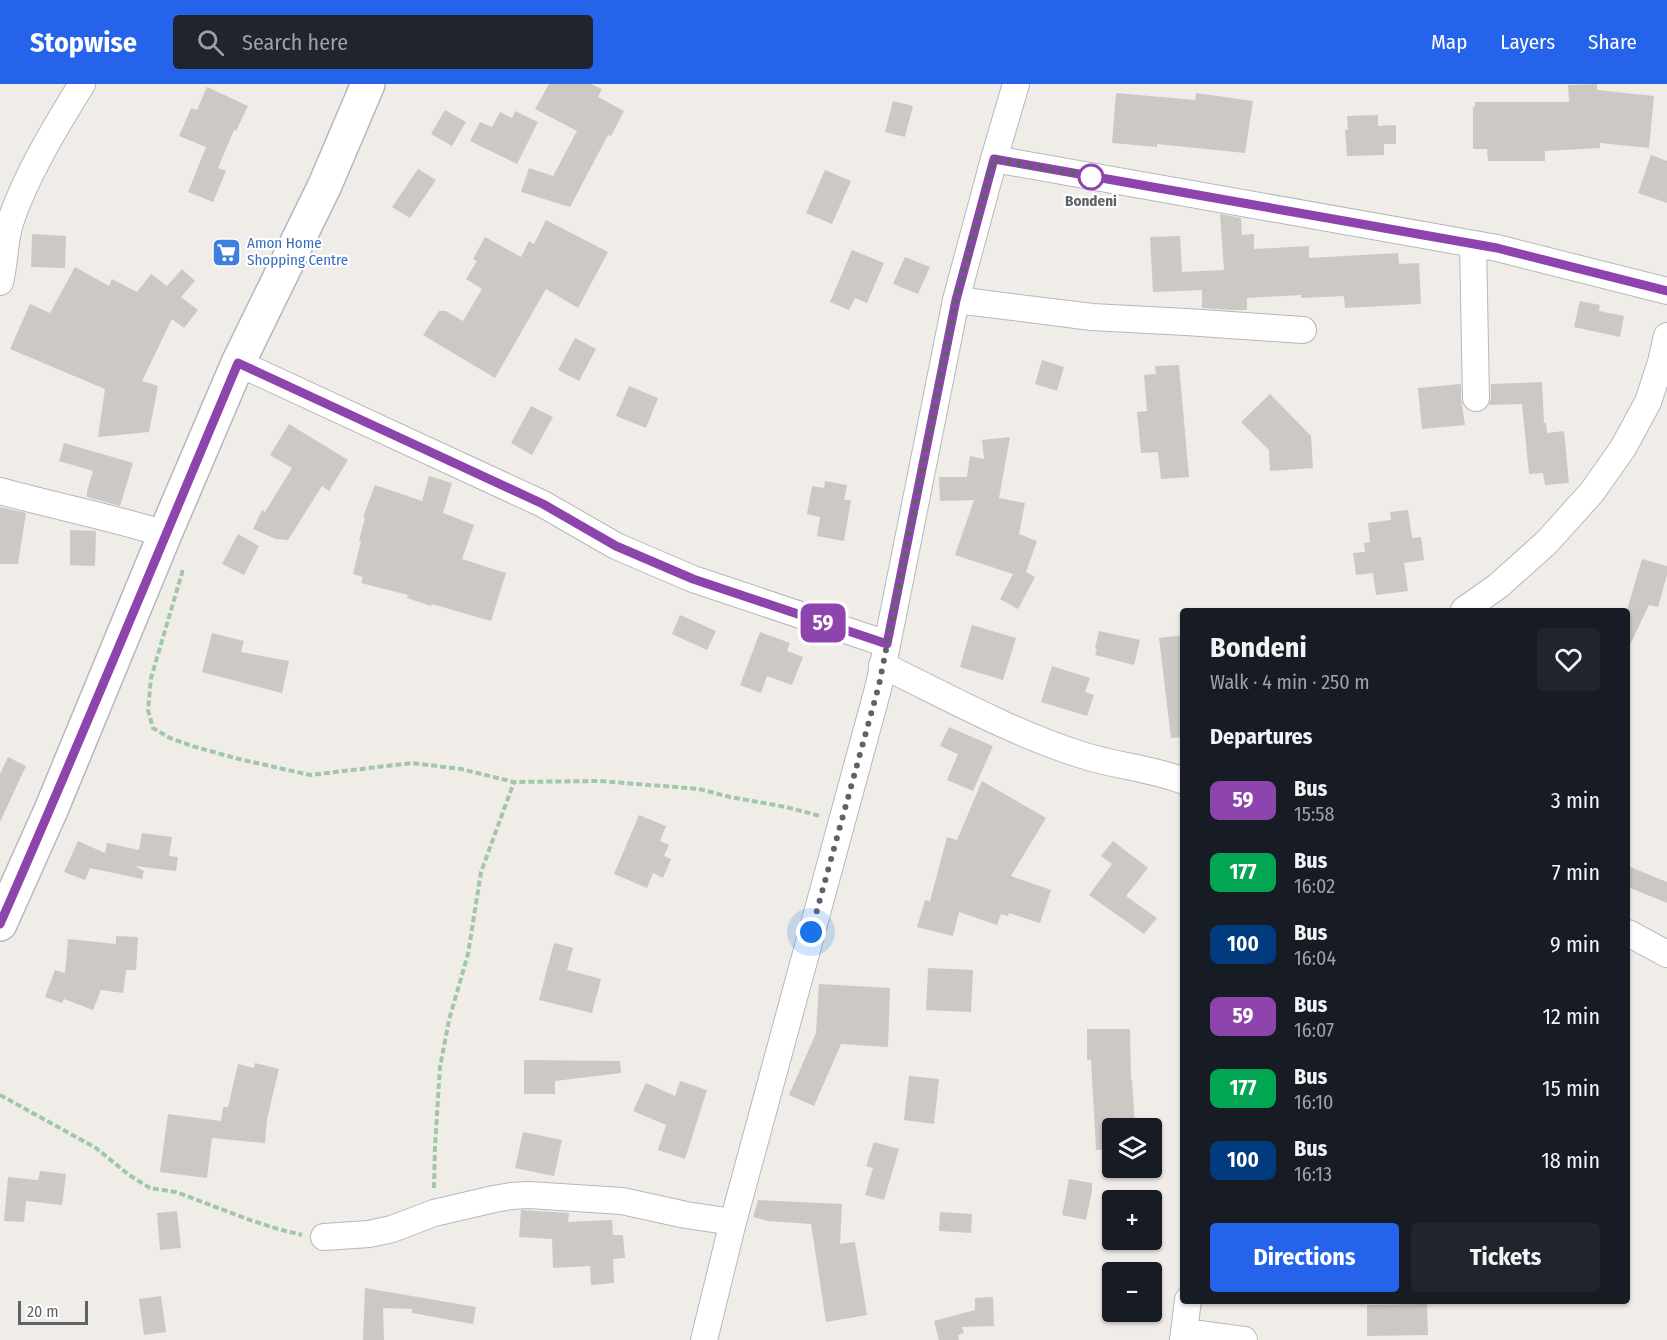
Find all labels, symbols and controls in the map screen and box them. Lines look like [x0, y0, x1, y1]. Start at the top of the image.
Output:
search box [173, 15, 593, 69]
text: Stopwise [30, 26, 137, 59]
icon: search [194, 26, 227, 59]
text: Search here [242, 29, 348, 56]
text: Map [1431, 29, 1467, 55]
text: Layers [1500, 29, 1555, 55]
text: Share [1588, 29, 1637, 55]
marker: Bondeni [1078, 164, 1104, 190]
place label: Bondeni [1065, 192, 1117, 210]
place label: Amon Home Shopping Centre [247, 234, 348, 269]
supermarket icon: Amon Home Shopping Centre [210, 236, 242, 268]
line badge: 59 [796, 604, 850, 642]
text: 59 [813, 610, 833, 636]
button: heart [1537, 628, 1600, 691]
text: Bondeni [1210, 631, 1307, 664]
text: Walk · 4 min · 250 m [1210, 670, 1370, 694]
text: Departures [1210, 723, 1312, 750]
text: Bus [1294, 775, 1327, 802]
text: 59 [1233, 787, 1253, 813]
text: 3 min [1551, 787, 1600, 814]
text: 15:58 [1294, 802, 1334, 826]
text: Bus [1294, 847, 1327, 874]
text: 177 [1230, 859, 1256, 885]
text: 7 min [1552, 859, 1600, 886]
text: 16:02 [1294, 874, 1335, 898]
your location [796, 917, 826, 947]
text: Bus [1294, 919, 1327, 946]
text: 100 [1227, 931, 1259, 957]
text: 9 min [1550, 931, 1600, 958]
text: 16:04 [1294, 946, 1336, 970]
text: Bus [1294, 991, 1327, 1018]
text: 59 [1233, 1003, 1253, 1029]
text: 12 min [1542, 1003, 1600, 1030]
text: 16:07 [1294, 1018, 1334, 1042]
text: Bus [1294, 1063, 1327, 1090]
text: 177 [1230, 1075, 1256, 1101]
text: 15 min [1542, 1075, 1600, 1102]
text: 16:10 [1294, 1090, 1333, 1114]
map controls [1102, 1118, 1162, 1322]
button: layers [1102, 1118, 1162, 1178]
text: Bus [1294, 1135, 1327, 1162]
text: 100 [1227, 1147, 1259, 1173]
text: 18 min [1541, 1147, 1600, 1174]
text: 16:13 [1294, 1162, 1332, 1186]
button: + [1102, 1190, 1162, 1250]
button: Directions [1210, 1223, 1399, 1292]
button: Tickets [1411, 1223, 1600, 1292]
button: − [1102, 1262, 1162, 1322]
scale bar [18, 1298, 88, 1326]
text: 20 m [27, 1302, 58, 1321]

